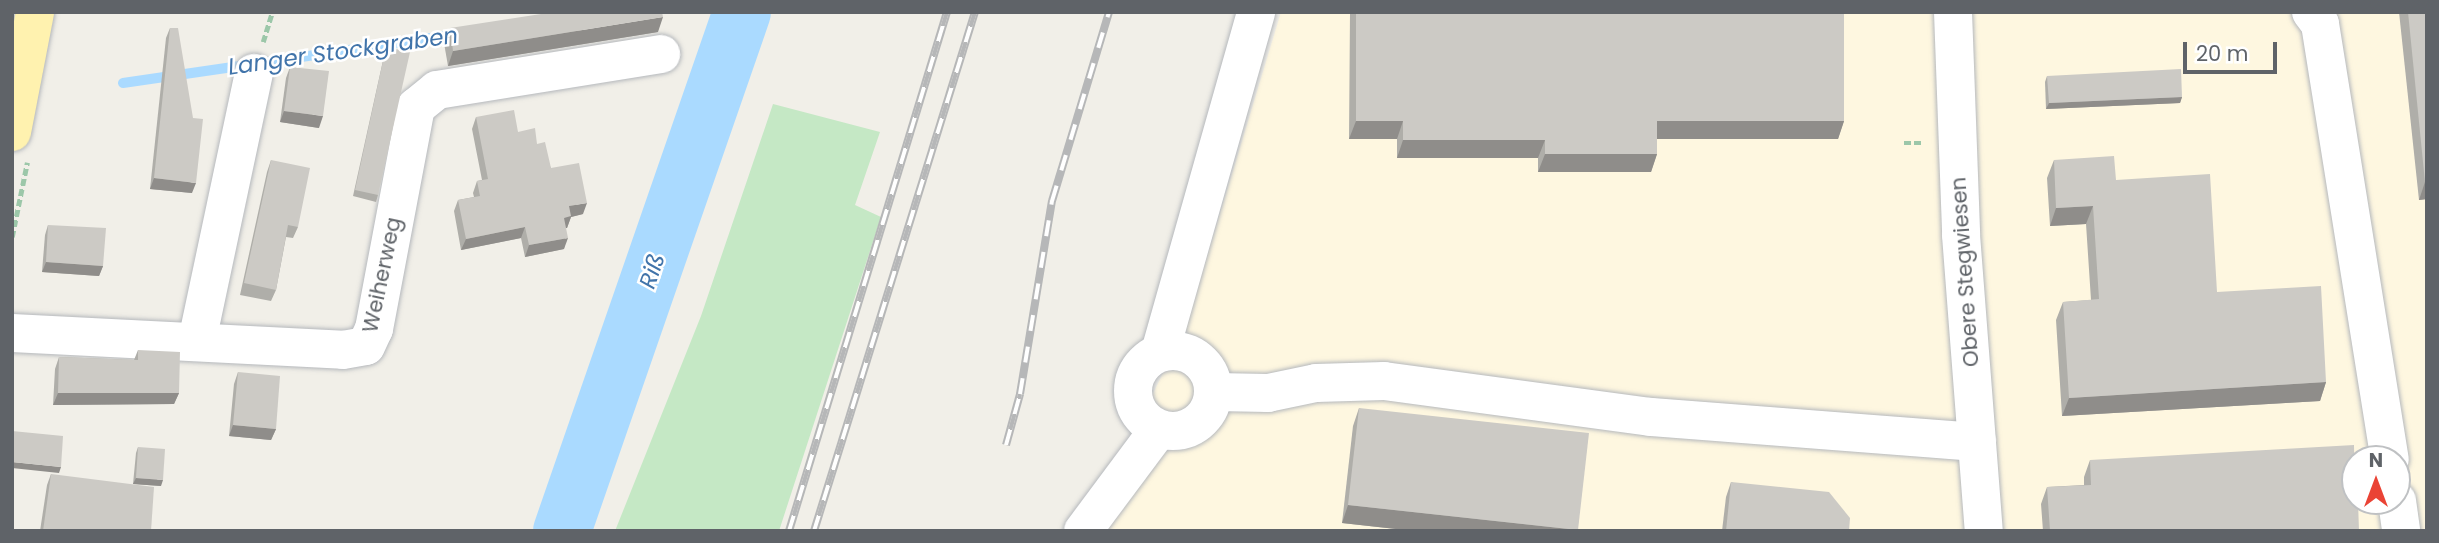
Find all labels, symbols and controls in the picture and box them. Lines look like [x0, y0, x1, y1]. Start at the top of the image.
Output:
water label: Langer Stockgraben [226, 21, 460, 81]
scale bar [2187, 28, 2282, 72]
text: 20 m [2196, 39, 2249, 68]
street label: Obere Stegwiesen [1946, 176, 1984, 368]
street label: Weiherweg [357, 215, 407, 335]
water label: Riß [633, 250, 671, 292]
north arrow [2341, 445, 2411, 515]
text: N [2369, 447, 2383, 474]

